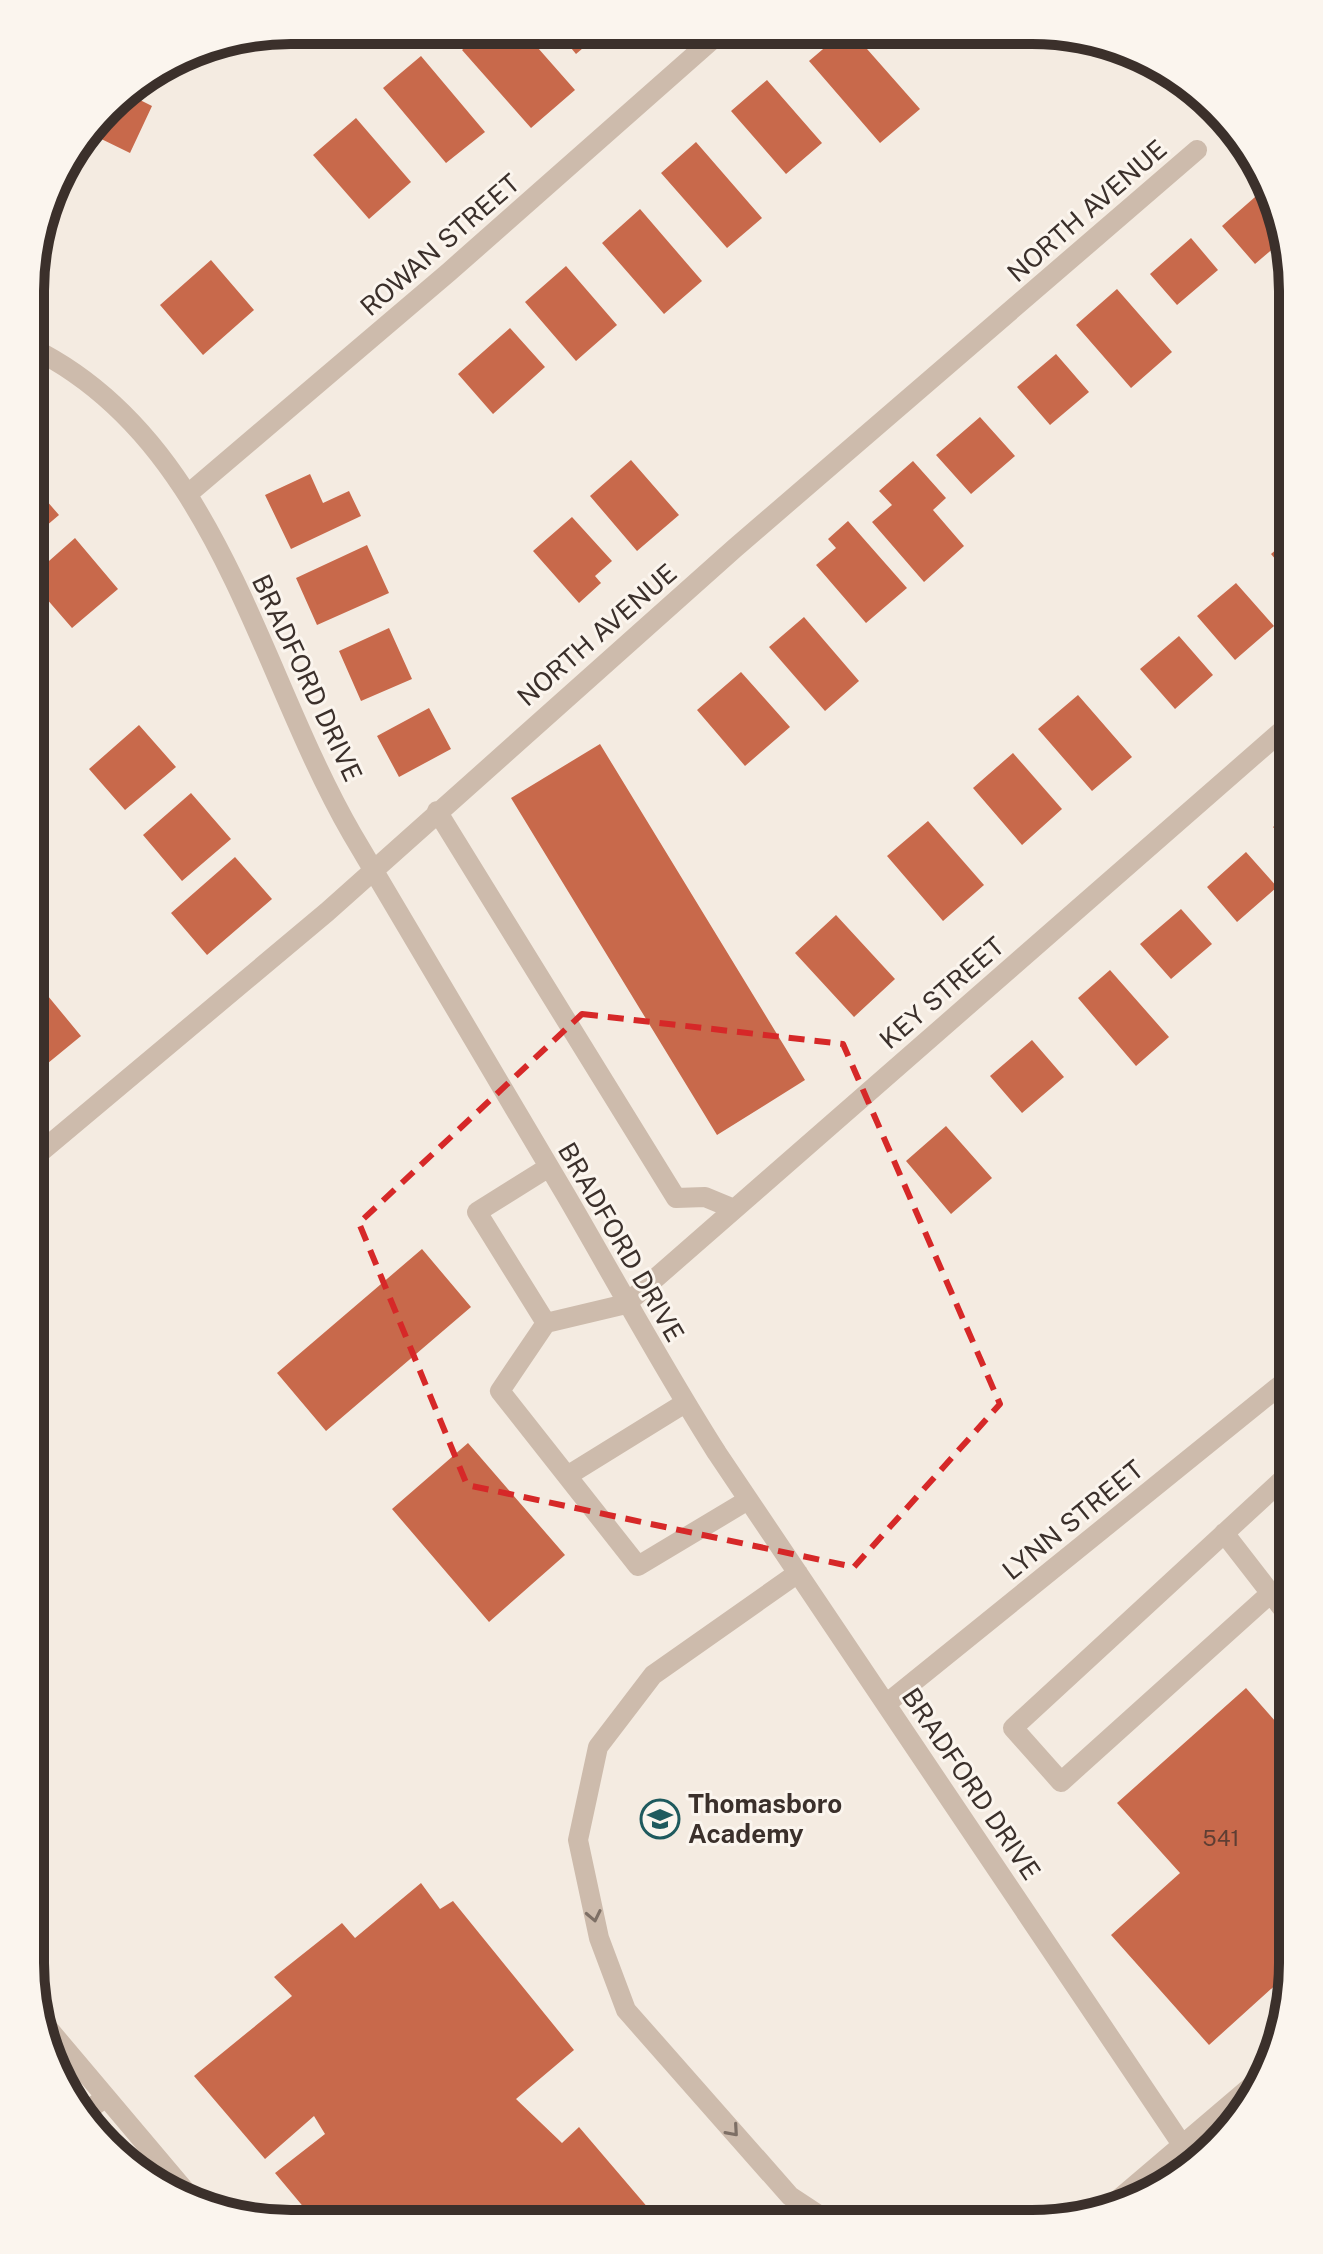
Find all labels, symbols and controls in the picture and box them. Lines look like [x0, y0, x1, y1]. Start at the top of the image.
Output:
street label: NORTH AVENUE [1001, 133, 1173, 288]
street label: ROWAN STREET [354, 167, 526, 322]
street label: NORTH AVENUE [511, 557, 683, 712]
street label: BRADFORD DRIVE [246, 569, 369, 786]
street label: KEY STREET [873, 930, 1010, 1055]
street label: BRADFORD DRIVE [552, 1137, 691, 1347]
street label: LYNN STREET [996, 1453, 1149, 1586]
street label: BRADFORD DRIVE [896, 1682, 1047, 1886]
place label: Thomasboro Academy [688, 1788, 842, 1849]
school or university icon: Thomasboro Academy [639, 1798, 681, 1840]
house number: 541 [1203, 1825, 1239, 1851]
one-way arrow [585, 1909, 602, 1923]
one-way arrow [723, 2121, 737, 2136]

